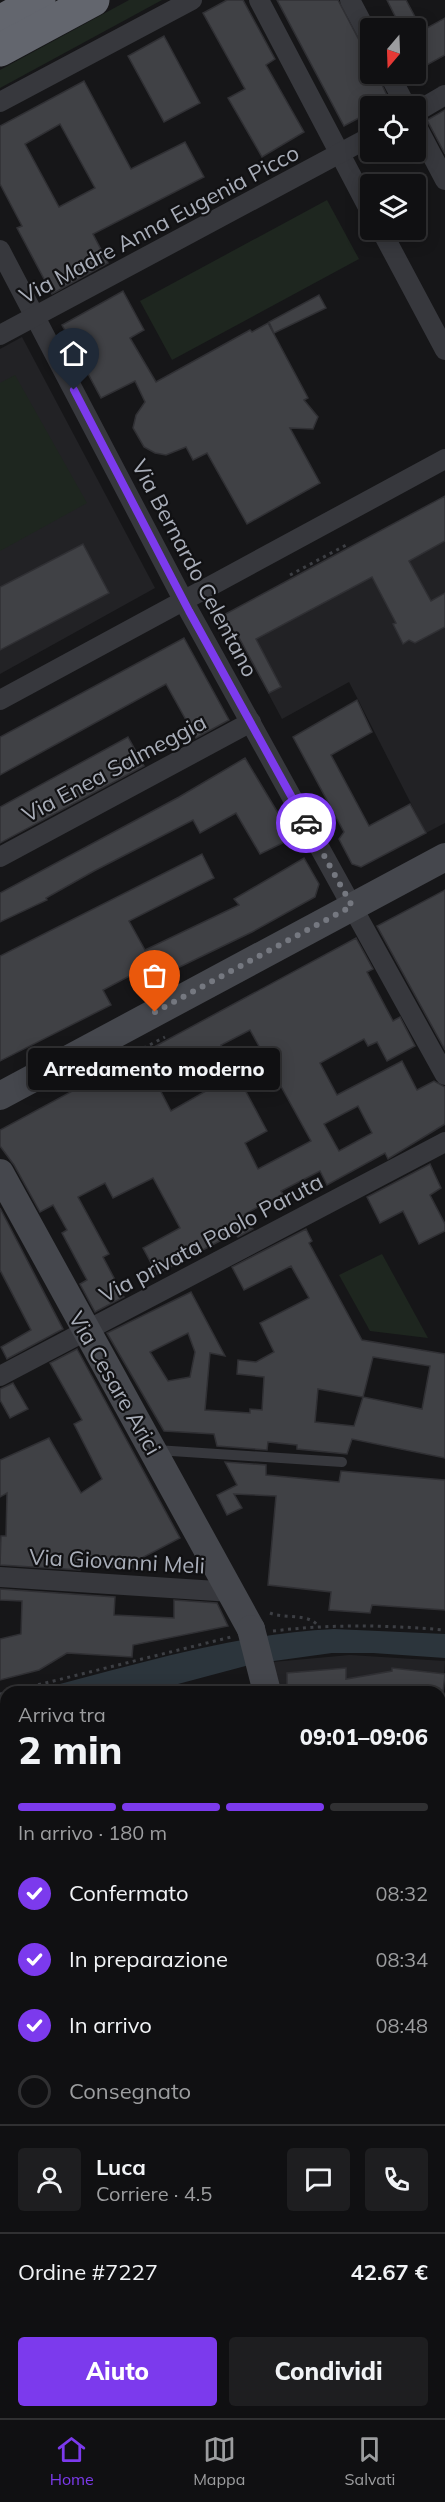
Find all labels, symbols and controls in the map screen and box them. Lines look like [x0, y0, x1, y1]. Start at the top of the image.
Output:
north arrow [360, 18, 426, 84]
map controls [360, 18, 426, 240]
button: locate [360, 96, 426, 162]
street label: Via Madre Anna Eugenia Picco [14, 138, 304, 310]
button: layers [360, 174, 426, 240]
pin [48, 328, 99, 390]
icon: home [57, 337, 90, 370]
street label: Via Bernardo Celentano [126, 454, 264, 682]
street label: Via Enea Salmeggia [17, 708, 211, 828]
courier [276, 793, 336, 853]
icon: car [290, 807, 323, 840]
pin [129, 950, 180, 1012]
icon: bag [138, 959, 171, 992]
callout: Arredamento moderno [29, 1048, 281, 1090]
text: Arredamento moderno [43, 1056, 265, 1081]
street label: Via privata Paolo Paruta [95, 1167, 327, 1309]
street label: Via Cesare Arici [63, 1306, 167, 1460]
street label: Via Giovanni Meli [28, 1542, 206, 1580]
text: Arriva tra [18, 1702, 106, 1727]
text: 09:01–09:06 [300, 1723, 428, 1751]
text: 2 min [18, 1725, 123, 1774]
text: In arrivo · 180 m [18, 1820, 167, 1845]
icon: check [18, 1877, 51, 1910]
text: Confermato [69, 1879, 188, 1907]
text: 08:32 [375, 1881, 428, 1906]
icon: check [18, 1943, 51, 1976]
text: In preparazione [69, 1945, 228, 1973]
text: 08:34 [375, 1947, 428, 1972]
icon: check [18, 2009, 51, 2042]
text: In arrivo [69, 2011, 152, 2039]
text: 08:48 [375, 2013, 428, 2038]
text: Consegnato [69, 2077, 191, 2105]
button: person [18, 2148, 81, 2211]
button: chat [287, 2148, 350, 2211]
button: phone [365, 2148, 428, 2211]
text: Luca [96, 2153, 146, 2181]
text: Corriere · 4.5 [96, 2181, 212, 2206]
text: Ordine #7227 [18, 2258, 158, 2286]
text: 42.67 € [351, 2258, 428, 2286]
button: Aiuto [18, 2337, 217, 2406]
button: Condividi [229, 2337, 428, 2406]
tab: Home [50, 2433, 94, 2489]
tab: Mappa [193, 2433, 245, 2489]
tab: Salvati [345, 2433, 395, 2489]

